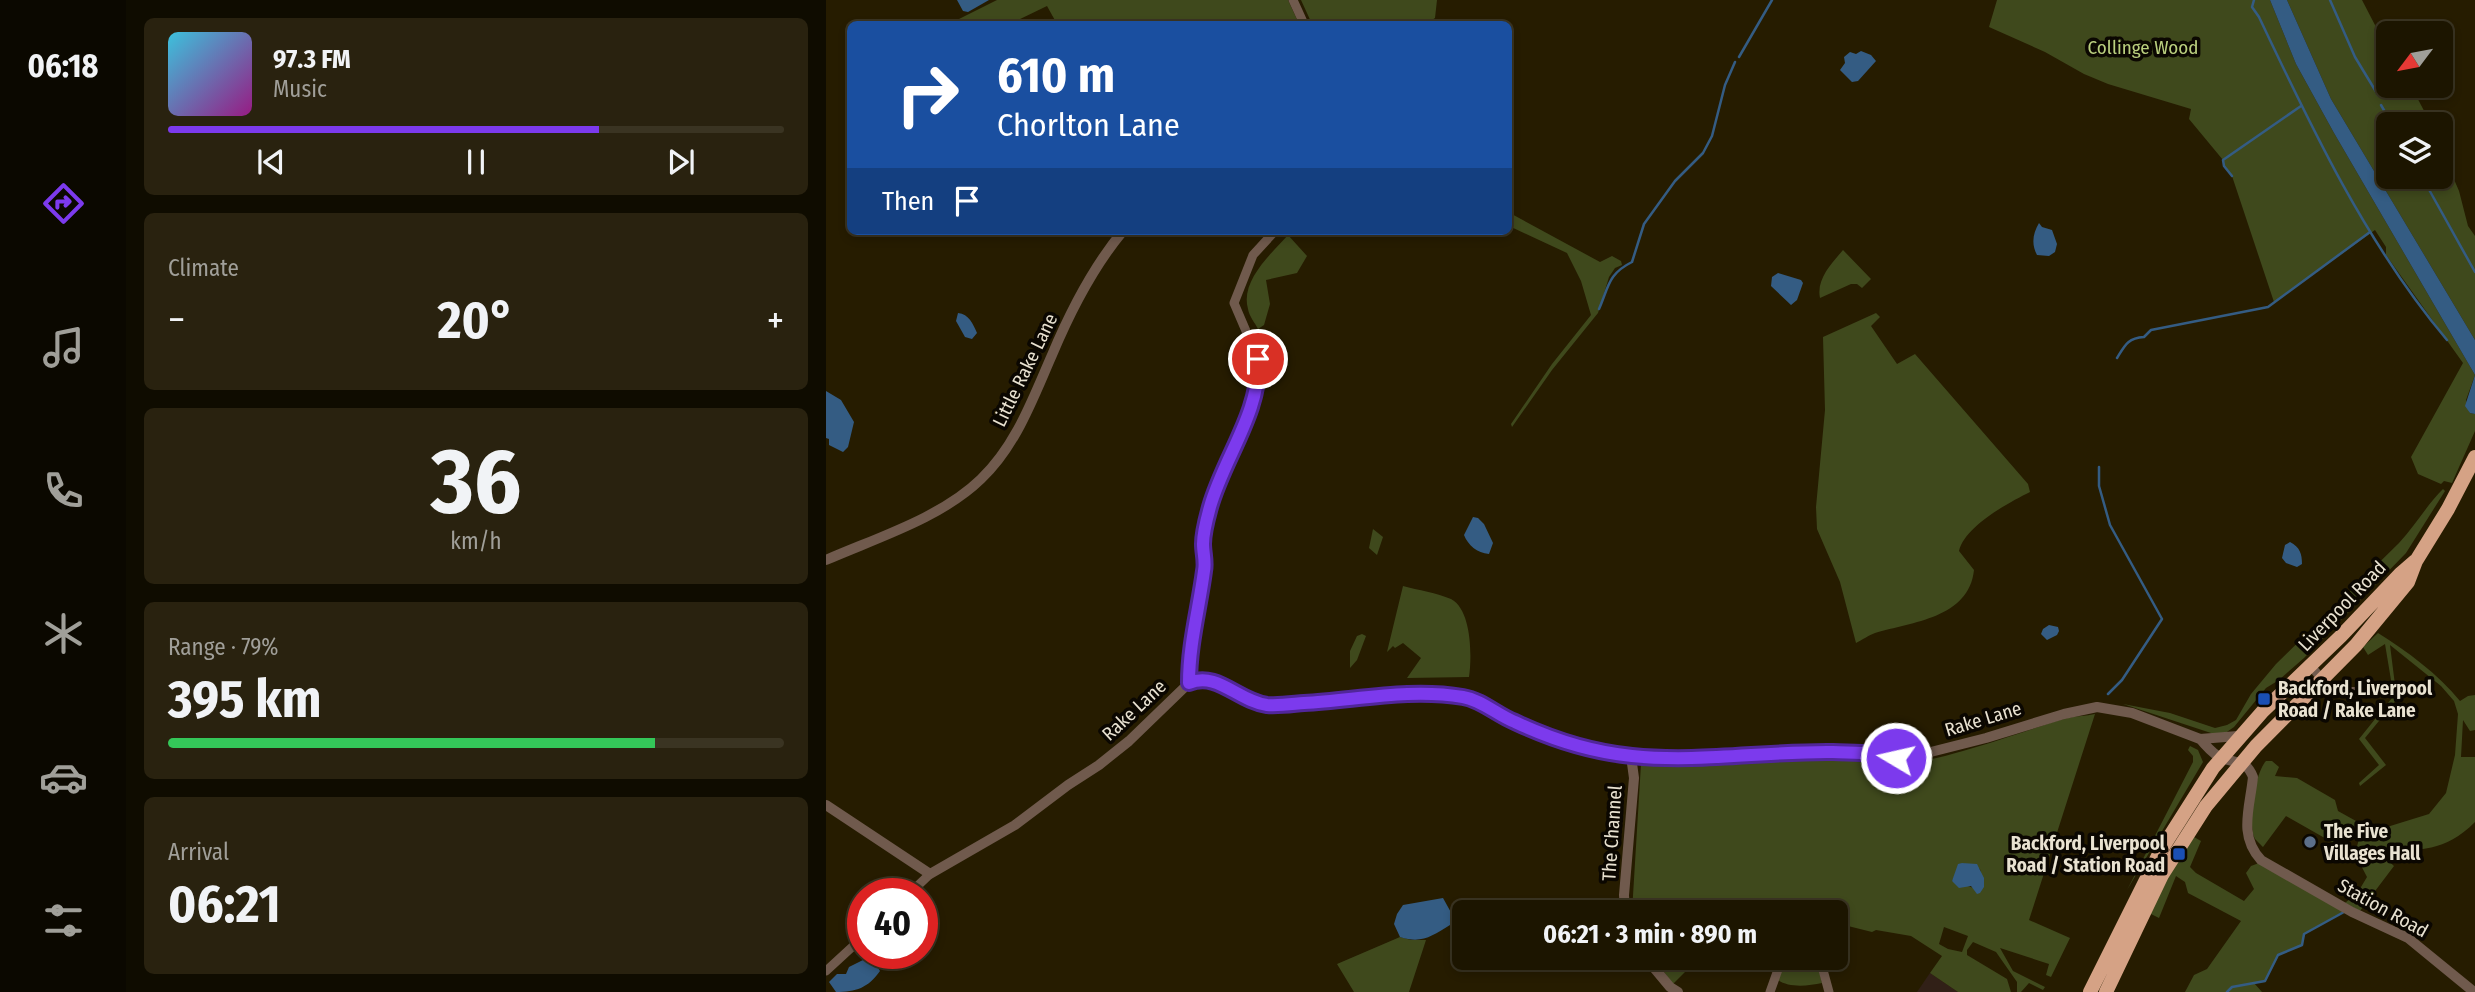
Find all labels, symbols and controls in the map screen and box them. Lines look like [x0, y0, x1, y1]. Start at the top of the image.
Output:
north arrow [2376, 21, 2454, 98]
map controls [2376, 21, 2453, 189]
park label: Collinge Wood [2088, 36, 2198, 59]
text: 97.3 FM [273, 44, 351, 75]
text: 610 m [997, 46, 1115, 105]
text: 06:18 [28, 47, 98, 85]
icon: right [882, 49, 973, 140]
text: Music [273, 75, 327, 103]
text: Chorlton Lane [997, 106, 1180, 144]
button: layers [2376, 112, 2453, 189]
icon: previous [252, 143, 290, 181]
icon: pause [457, 143, 495, 181]
icon: next [662, 143, 700, 181]
icon: directions [39, 179, 88, 228]
icon: arrive [948, 182, 986, 220]
text: Then [882, 186, 934, 217]
text: Climate [168, 254, 239, 282]
text: 20° [438, 289, 514, 352]
text: − [168, 297, 185, 343]
text: + [767, 297, 784, 343]
street label: Little Rake Lane [988, 310, 1062, 430]
icon: music [39, 323, 88, 372]
pin [1228, 329, 1288, 389]
icon: arrive [1239, 340, 1277, 378]
text: 36 [431, 427, 521, 536]
icon: phone [39, 466, 88, 515]
text: km/h [450, 527, 502, 555]
street label: Liverpool Road [2293, 556, 2391, 656]
icon: climate [39, 609, 88, 658]
text: Range · 79% [168, 633, 279, 661]
text: 395 km [168, 668, 322, 731]
street label: Rake Lane [1097, 675, 1171, 745]
place label: Backford, Liverpool Road / Rake Lane [2278, 677, 2433, 722]
marker: Backford, Liverpool Road / Rake Lane [2256, 691, 2272, 707]
street label: Rake Lane [1942, 696, 2024, 742]
position arrow [1859, 721, 1933, 795]
icon: car [39, 753, 88, 802]
street label: The Channel [1597, 784, 1627, 882]
place label: The Five Villages Hall [2323, 820, 2421, 865]
place label: Backford, Liverpool Road / Station Road [2006, 832, 2166, 877]
marker: The Five Villages Hall [2302, 834, 2318, 850]
text: Arrival [168, 838, 229, 866]
marker: Backford, Liverpool Road / Station Road [2171, 846, 2187, 862]
text: 06:21 [168, 873, 281, 936]
street label: Station Road [2334, 874, 2432, 942]
speed limit sign: 40 [847, 878, 938, 969]
icon: filters [39, 896, 88, 945]
text: 06:21 · 3 min · 890 m [1543, 919, 1757, 950]

